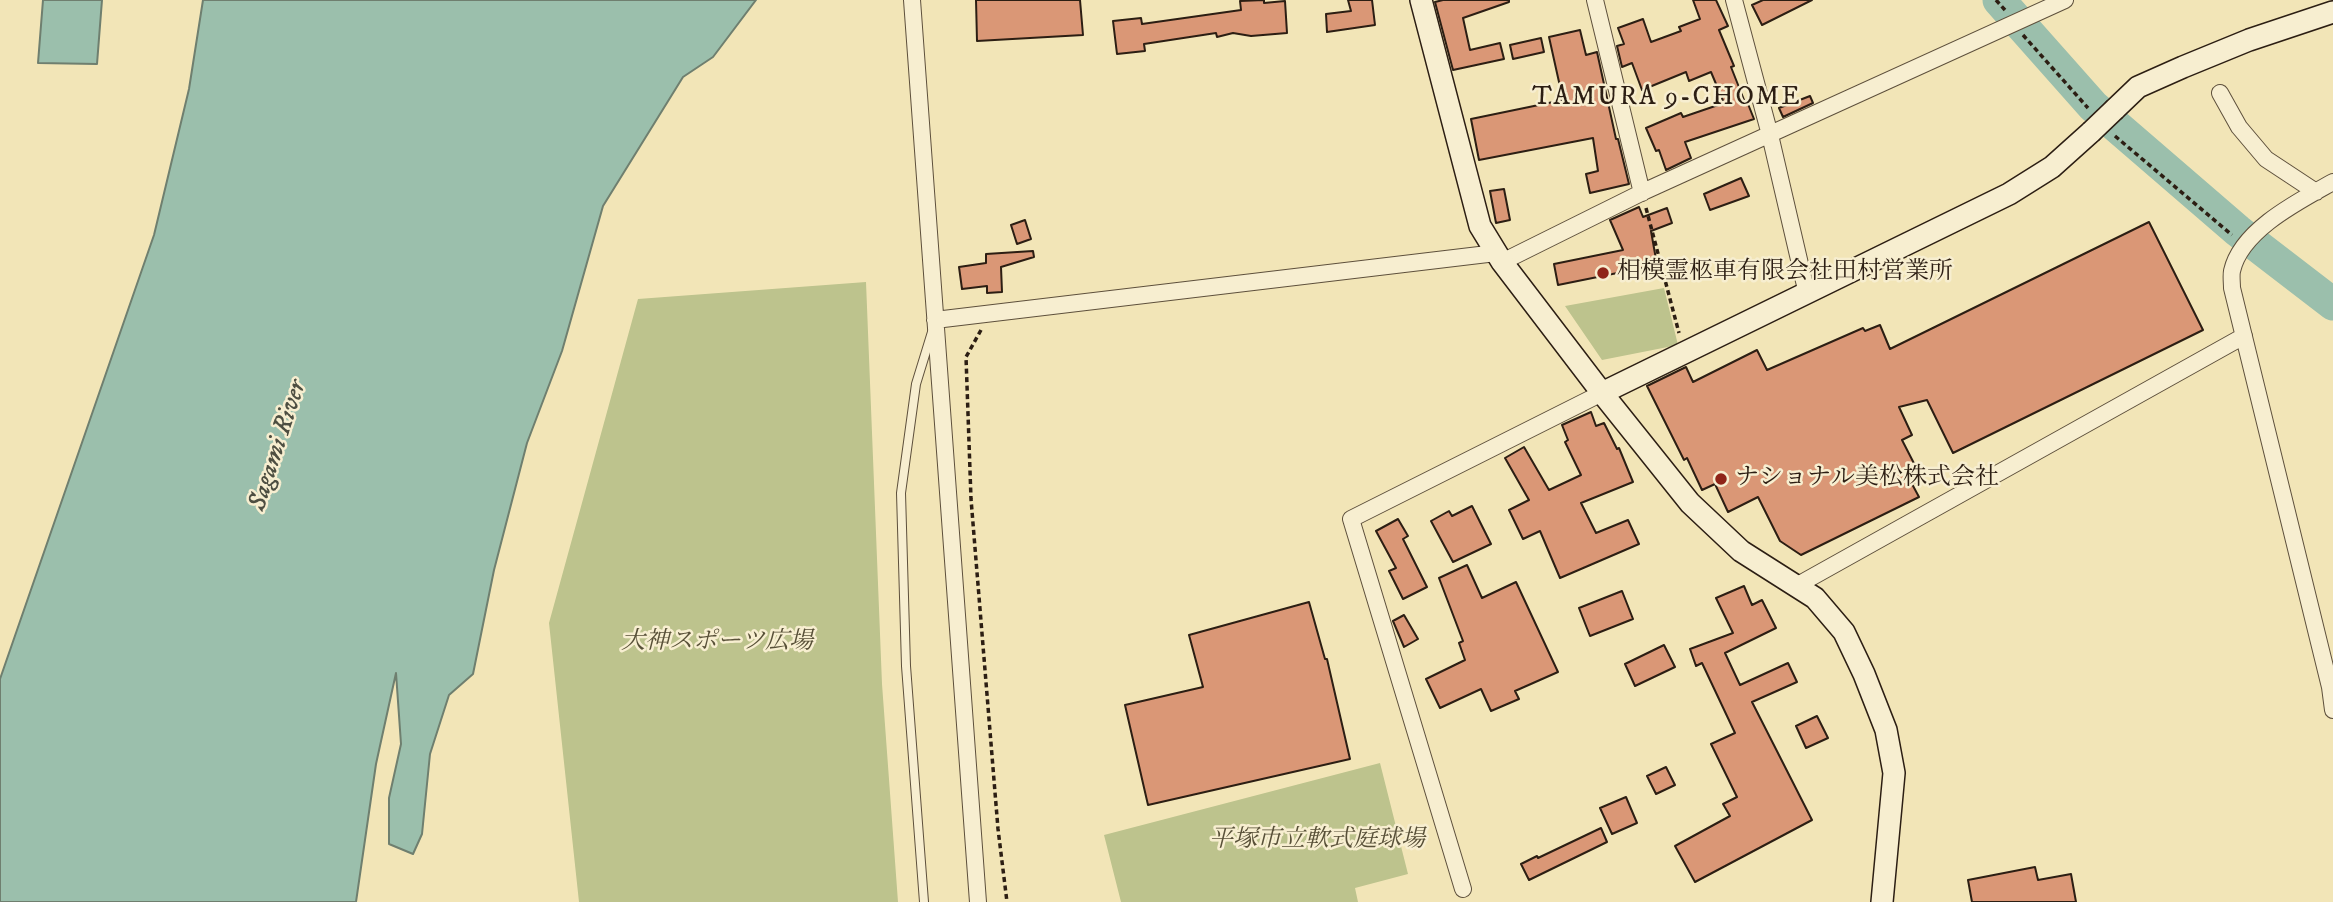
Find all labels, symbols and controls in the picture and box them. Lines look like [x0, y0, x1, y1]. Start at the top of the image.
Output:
district label: TAMURA 9-CHOME [1534, 83, 1800, 115]
place label: 相模霊柩車有限会社田村営業所 [1617, 259, 1953, 287]
marker: 相模霊柩車有限会社田村営業所 [1595, 265, 1611, 281]
water label: Sagami River [243, 377, 315, 515]
place label: ナショナル美松株式会社 [1735, 465, 1999, 493]
marker: ナショナル美松株式会社 [1713, 471, 1729, 487]
park label: 大神スポーツ広場 [621, 629, 813, 657]
park label: 平塚市立軟式庭球場 [1209, 827, 1425, 855]

